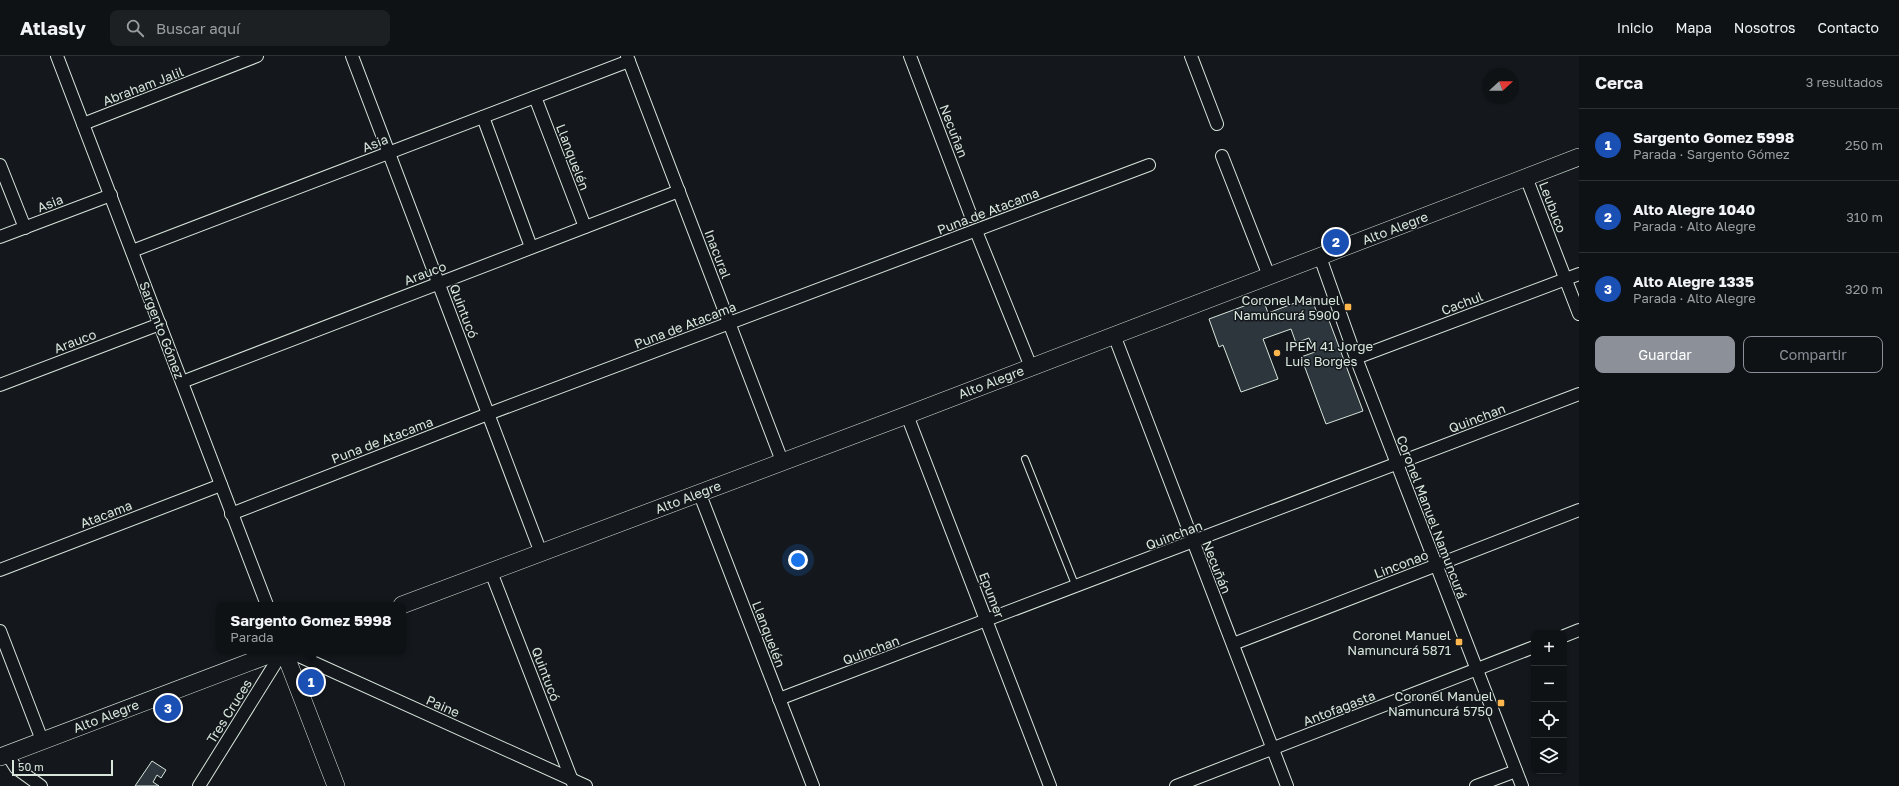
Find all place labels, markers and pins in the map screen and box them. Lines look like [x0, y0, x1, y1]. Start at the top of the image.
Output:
pin: 2 [1323, 227, 1349, 257]
place label: Coronel Manuel Namuncurá 5900 [1233, 292, 1340, 323]
marker: Coronel Manuel Namuncurá 5900 [1343, 302, 1353, 312]
place label: IPEM 41 Jorge Luis Borges [1285, 338, 1373, 369]
marker: IPEM 41 Jorge Luis Borges [1272, 348, 1282, 358]
place label: Coronel Manuel Namuncurá 5871 [1347, 627, 1451, 658]
marker: Coronel Manuel Namuncurá 5871 [1454, 637, 1464, 647]
pin: 1 [298, 667, 324, 697]
place label: Coronel Manuel Namuncurá 5750 [1388, 688, 1493, 719]
pin: 3 [155, 693, 181, 723]
marker: Coronel Manuel Namuncurá 5750 [1496, 698, 1506, 708]

